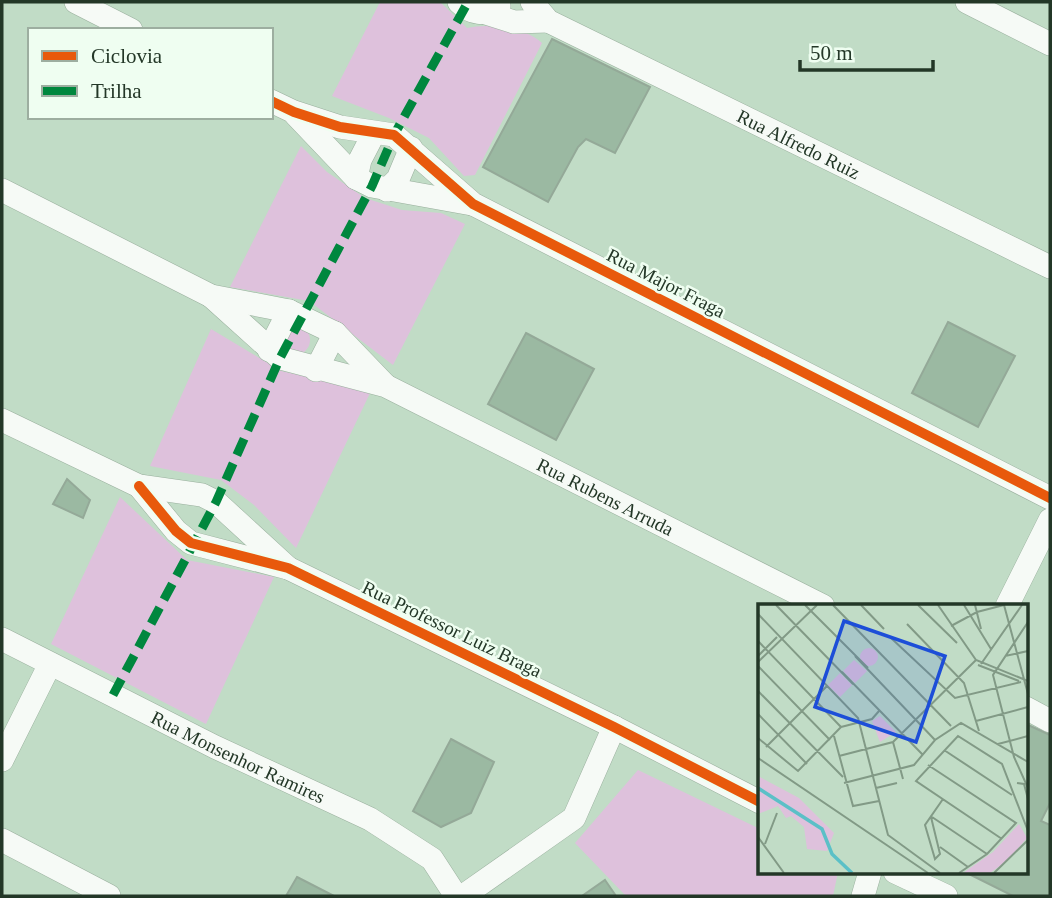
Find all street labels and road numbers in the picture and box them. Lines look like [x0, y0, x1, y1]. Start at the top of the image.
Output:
street label: Rua Alfredo Ruiz [734, 105, 864, 183]
street label: Rua Major Fraga [603, 244, 729, 322]
street label: Rua Rubens Arruda [534, 453, 678, 540]
street label: Rua Professor Luiz Braga [359, 576, 546, 682]
street label: Rua Monsenhor Ramires [148, 706, 328, 807]

